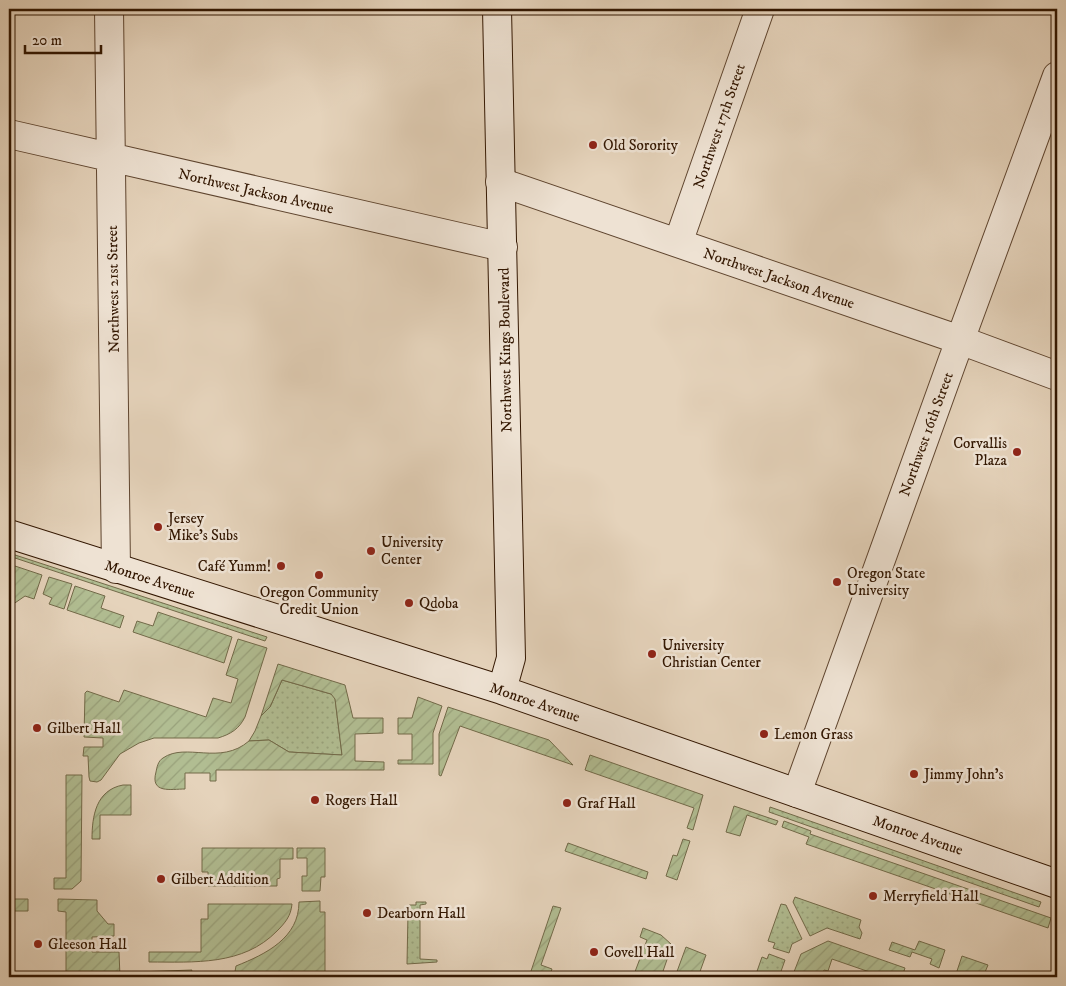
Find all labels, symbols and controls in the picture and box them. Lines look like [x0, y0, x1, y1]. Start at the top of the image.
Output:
scale bar [25, 22, 101, 54]
text: 20 m [32, 31, 62, 50]
street label: Northwest 17th Street [689, 61, 750, 191]
place label: Old Sorority [603, 136, 679, 155]
marker: Old Sorority [587, 139, 599, 151]
street label: Northwest Jackson Avenue [176, 164, 335, 219]
street label: Northwest 21st Street [103, 225, 124, 353]
street label: Northwest Jackson Avenue [701, 244, 857, 313]
street label: Northwest Kings Boulevard [495, 267, 516, 432]
street label: Northwest 16th Street [895, 369, 958, 499]
place label: Corvallis Plaza [953, 434, 1008, 470]
marker: Corvallis Plaza [1011, 446, 1023, 458]
place label: Jersey Mike's Subs [166, 509, 238, 545]
marker: Jersey Mike's Subs [152, 521, 164, 533]
place label: University Center [381, 533, 444, 569]
marker: University Center [365, 545, 377, 557]
street label: Monroe Avenue [102, 556, 198, 603]
place label: Café Yumm! [198, 557, 271, 576]
marker: Café Yumm! [275, 560, 287, 572]
place label: Oregon State University [847, 564, 925, 600]
marker: Oregon Community Credit Union [313, 569, 325, 581]
marker: Oregon State University [831, 576, 843, 588]
place label: Oregon Community Credit Union [260, 583, 379, 619]
place label: Qdoba [419, 594, 459, 613]
marker: Qdoba [403, 597, 415, 609]
place label: University Christian Center [662, 636, 761, 672]
marker: University Christian Center [646, 648, 658, 660]
street label: Monroe Avenue [487, 678, 582, 727]
place label: Gilbert Hall [47, 719, 121, 738]
marker: Gilbert Hall [31, 722, 43, 734]
place label: Lemon Grass [774, 725, 853, 744]
marker: Lemon Grass [758, 728, 770, 740]
place label: Jimmy John's [922, 765, 1003, 784]
marker: Jimmy John's [908, 768, 920, 780]
place label: Rogers Hall [325, 791, 398, 810]
marker: Rogers Hall [309, 794, 321, 806]
place label: Graf Hall [577, 794, 636, 813]
marker: Graf Hall [561, 797, 573, 809]
street label: Monroe Avenue [870, 811, 965, 860]
place label: Gilbert Addition [171, 870, 269, 889]
marker: Gilbert Addition [155, 873, 167, 885]
place label: Merryfield Hall [883, 887, 979, 906]
marker: Merryfield Hall [867, 890, 879, 902]
place label: Dearborn Hall [377, 904, 466, 923]
marker: Dearborn Hall [361, 907, 373, 919]
place label: Gleeson Hall [48, 935, 127, 954]
marker: Gleeson Hall [32, 938, 44, 950]
place label: Covell Hall [604, 943, 675, 962]
marker: Covell Hall [588, 946, 600, 958]

